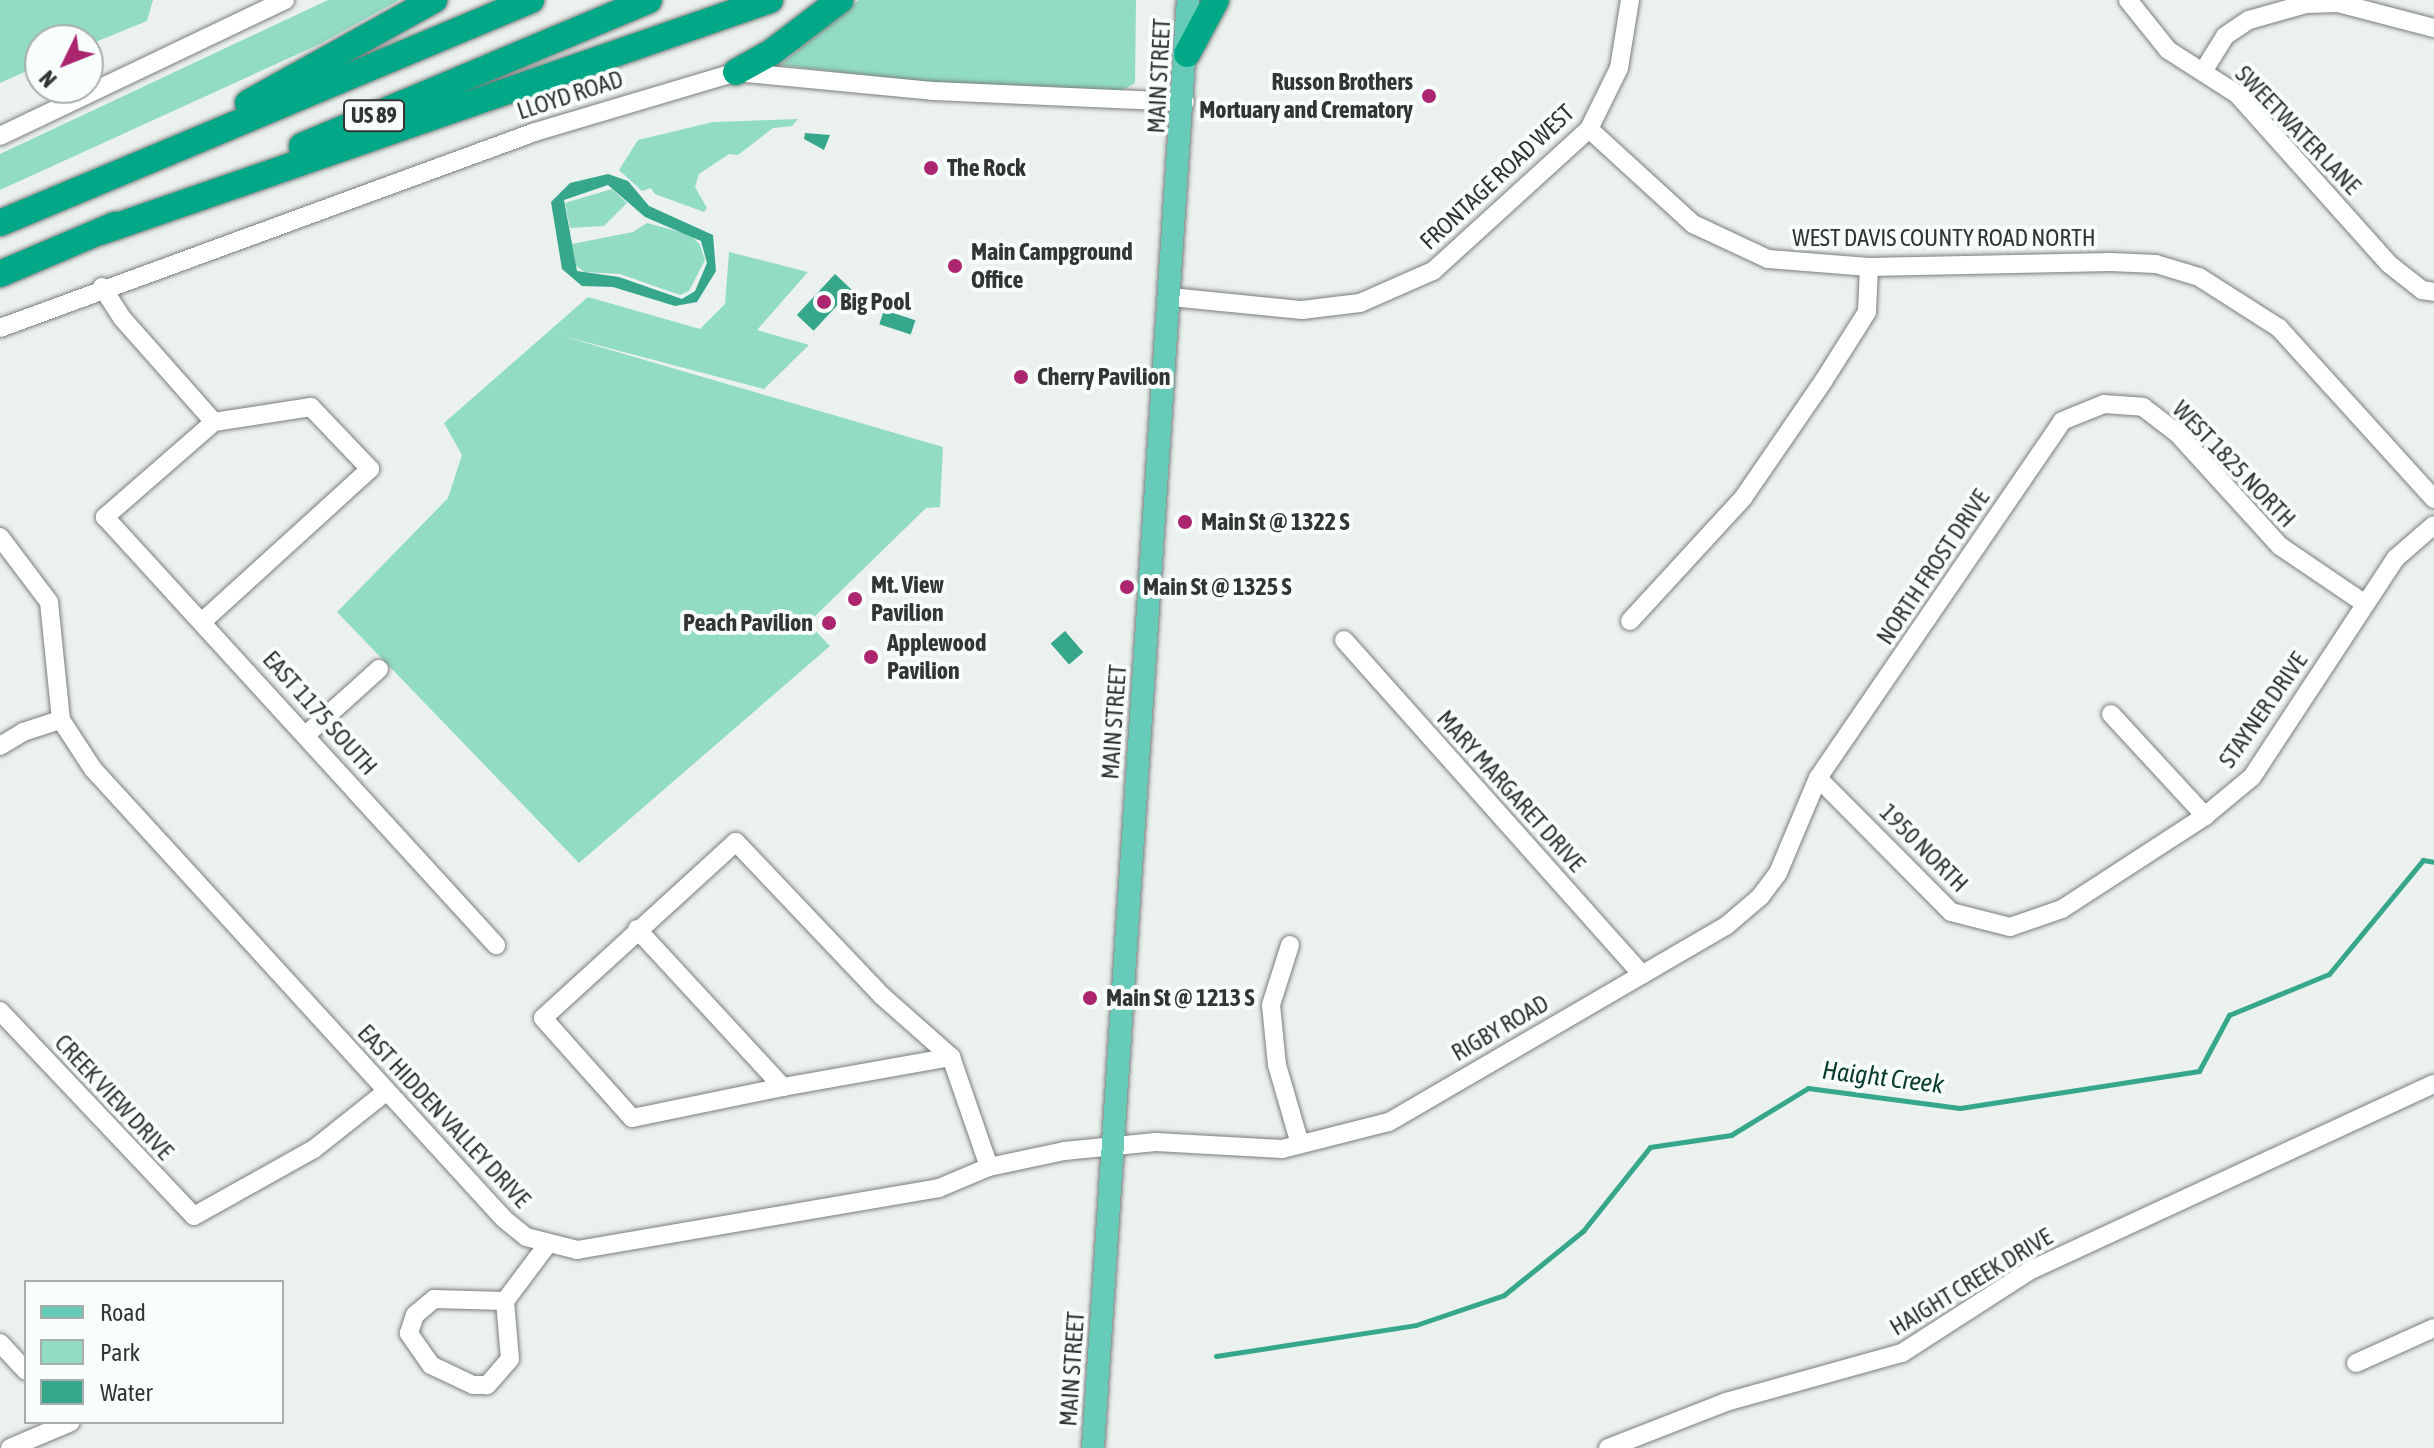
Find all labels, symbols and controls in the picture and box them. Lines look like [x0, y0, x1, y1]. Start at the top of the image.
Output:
street label: MAIN STREET [1142, 18, 1176, 134]
north arrow [24, 24, 104, 104]
street label: SWEETWATER LANE [2229, 60, 2367, 200]
street label: LLOYD ROAD [513, 64, 627, 126]
text: N [34, 65, 62, 93]
place label: Russon Brothers Mortuary and Crematory [1199, 68, 1413, 124]
marker: Russon Brothers Mortuary and Crematory [1420, 87, 1438, 105]
road number: US 89 [342, 98, 406, 134]
street label: FRONTAGE ROAD WEST [1414, 98, 1580, 256]
place label: The Rock [947, 154, 1026, 182]
marker: The Rock [922, 159, 940, 177]
street label: WEST DAVIS COUNTY ROAD NORTH [1792, 224, 2096, 252]
place label: Main Campground Office [971, 238, 1133, 294]
marker: Main Campground Office [946, 257, 964, 275]
place label: Big Pool [840, 288, 911, 316]
marker: Big Pool [815, 293, 833, 311]
place label: Cherry Pavilion [1037, 363, 1170, 391]
marker: Cherry Pavilion [1012, 368, 1030, 386]
street label: WEST 1825 NORTH [2166, 395, 2302, 533]
street label: NORTH FROST DRIVE [1870, 484, 1996, 650]
place label: Main St @ 1322 S [1201, 508, 1349, 536]
marker: Main St @ 1322 S [1176, 513, 1194, 531]
place label: Mt. View Pavilion [871, 571, 944, 627]
place label: Main St @ 1325 S [1143, 573, 1291, 601]
marker: Main St @ 1325 S [1118, 578, 1136, 596]
marker: Mt. View Pavilion [846, 590, 864, 608]
place label: Peach Pavilion [683, 609, 813, 637]
marker: Peach Pavilion [820, 614, 838, 632]
place label: Applewood Pavilion [887, 629, 986, 685]
street label: EAST 1175 SOUTH [257, 645, 383, 781]
street label: STAYNER DRIVE [2213, 647, 2313, 773]
marker: Applewood Pavilion [862, 648, 880, 666]
street label: MAIN STREET [1096, 664, 1132, 780]
street label: MARY MARGARET DRIVE [1431, 704, 1591, 878]
street label: 1950 NORTH [1874, 798, 1974, 898]
place label: Main St @ 1213 S [1106, 984, 1254, 1012]
marker: Main St @ 1213 S [1081, 989, 1099, 1007]
street label: RIGBY ROAD [1446, 989, 1554, 1067]
street label: EAST HIDDEN VALLEY DRIVE [352, 1018, 536, 1214]
street label: CREEK VIEW DRIVE [49, 1028, 179, 1166]
water label: Haight Creek [1820, 1055, 1946, 1101]
street label: HAIGHT CREEK DRIVE [1885, 1222, 2057, 1342]
legend [24, 1280, 284, 1424]
text: Road [100, 1299, 146, 1326]
street label: MAIN STREET [1054, 1311, 1090, 1427]
text: Park [100, 1339, 140, 1366]
text: Water [100, 1379, 153, 1406]

